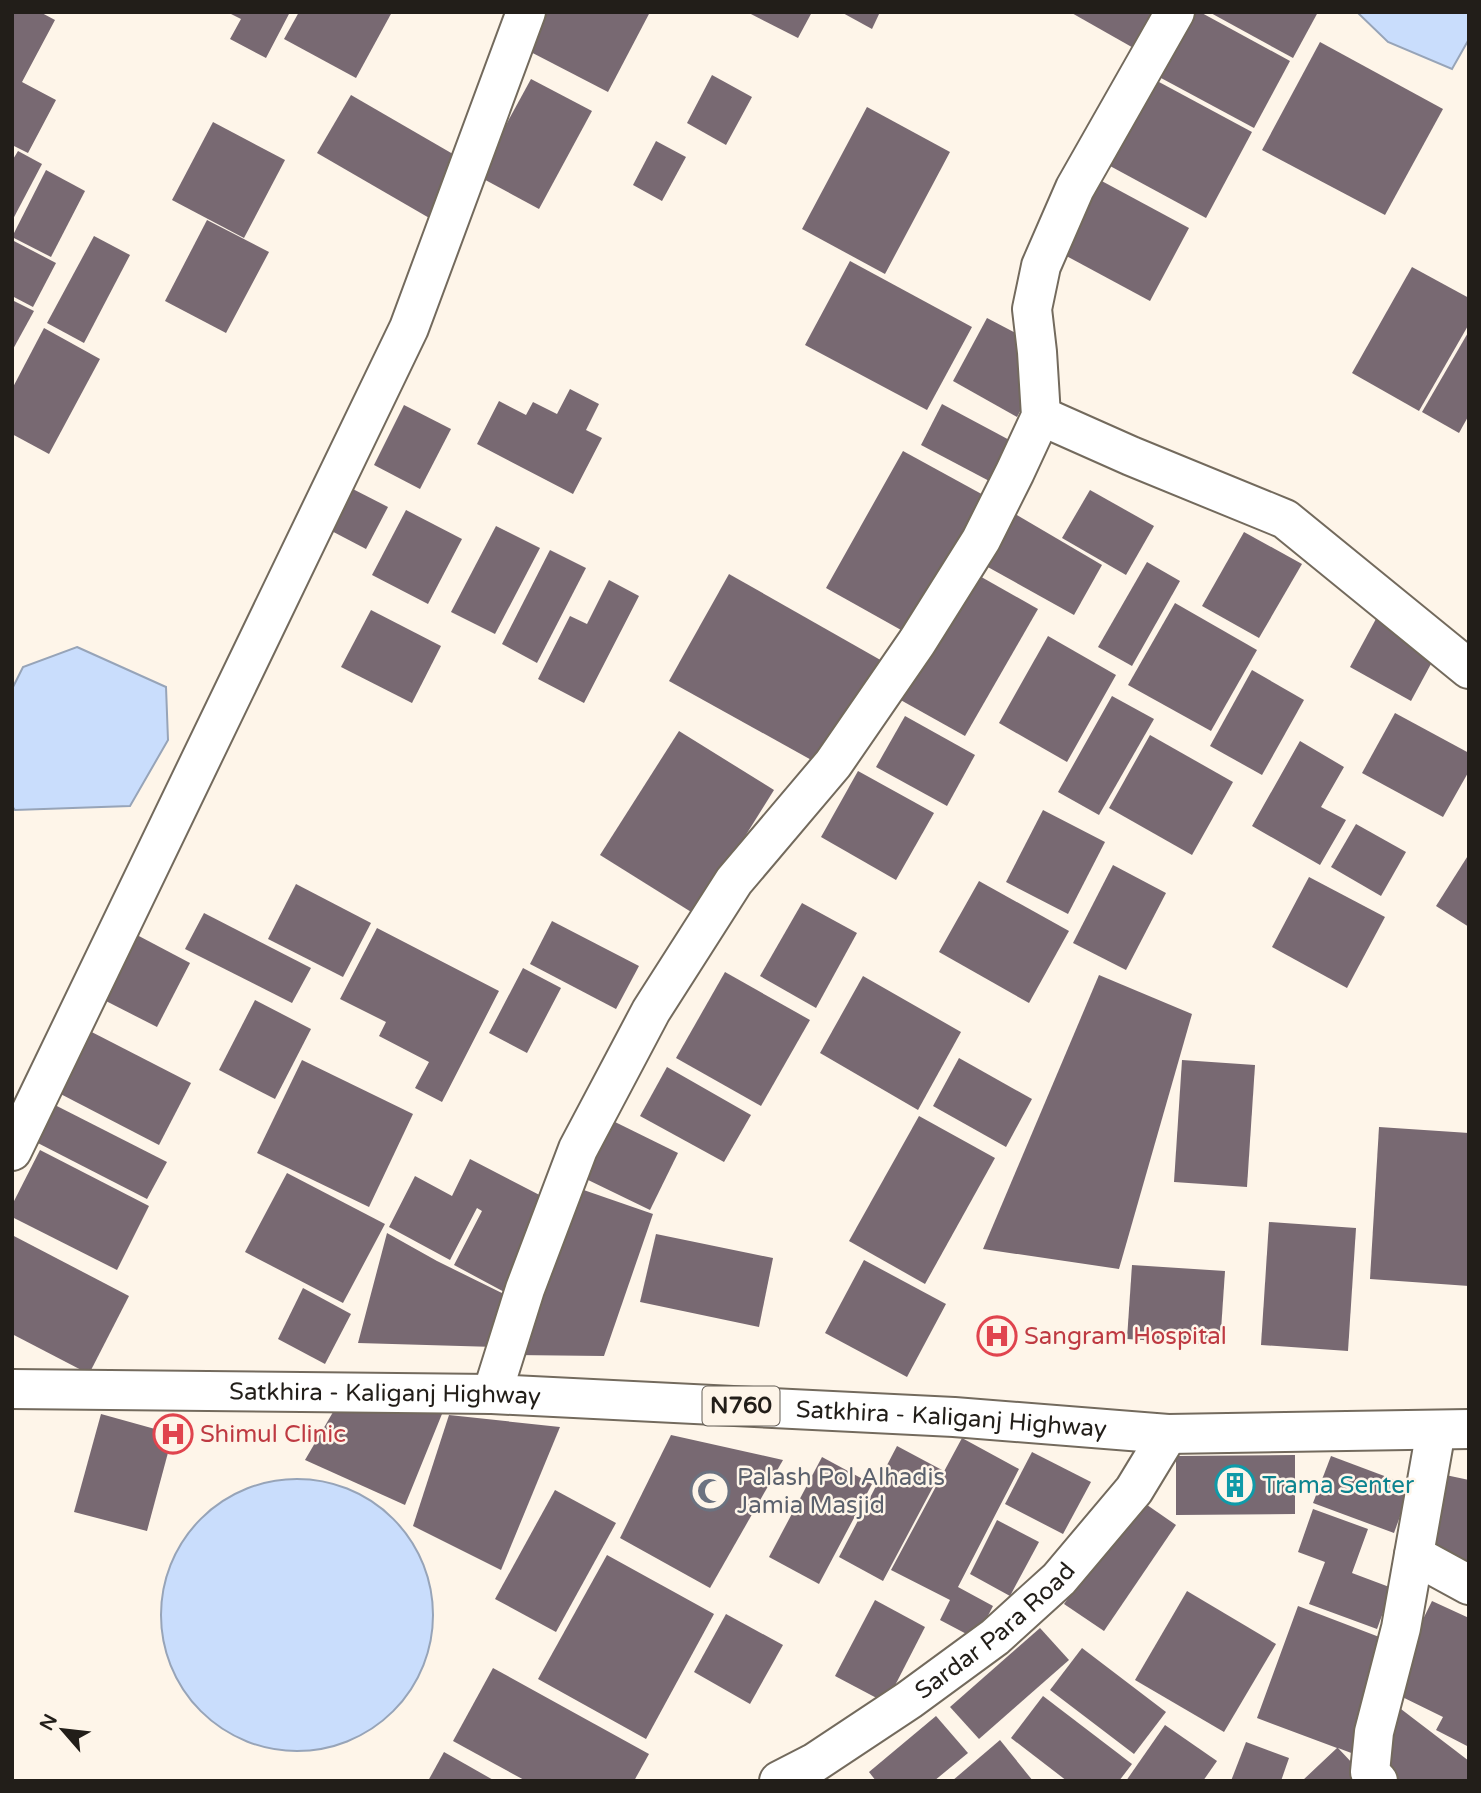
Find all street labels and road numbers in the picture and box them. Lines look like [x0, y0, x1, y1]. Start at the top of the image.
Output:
street label: Satkhira - Kaliganj Highway [229, 1377, 542, 1411]
road number: N760 [702, 1386, 780, 1426]
street label: Satkhira - Kaliganj Highway [795, 1395, 1108, 1444]
street label: Sardar Para Road [909, 1556, 1081, 1705]

